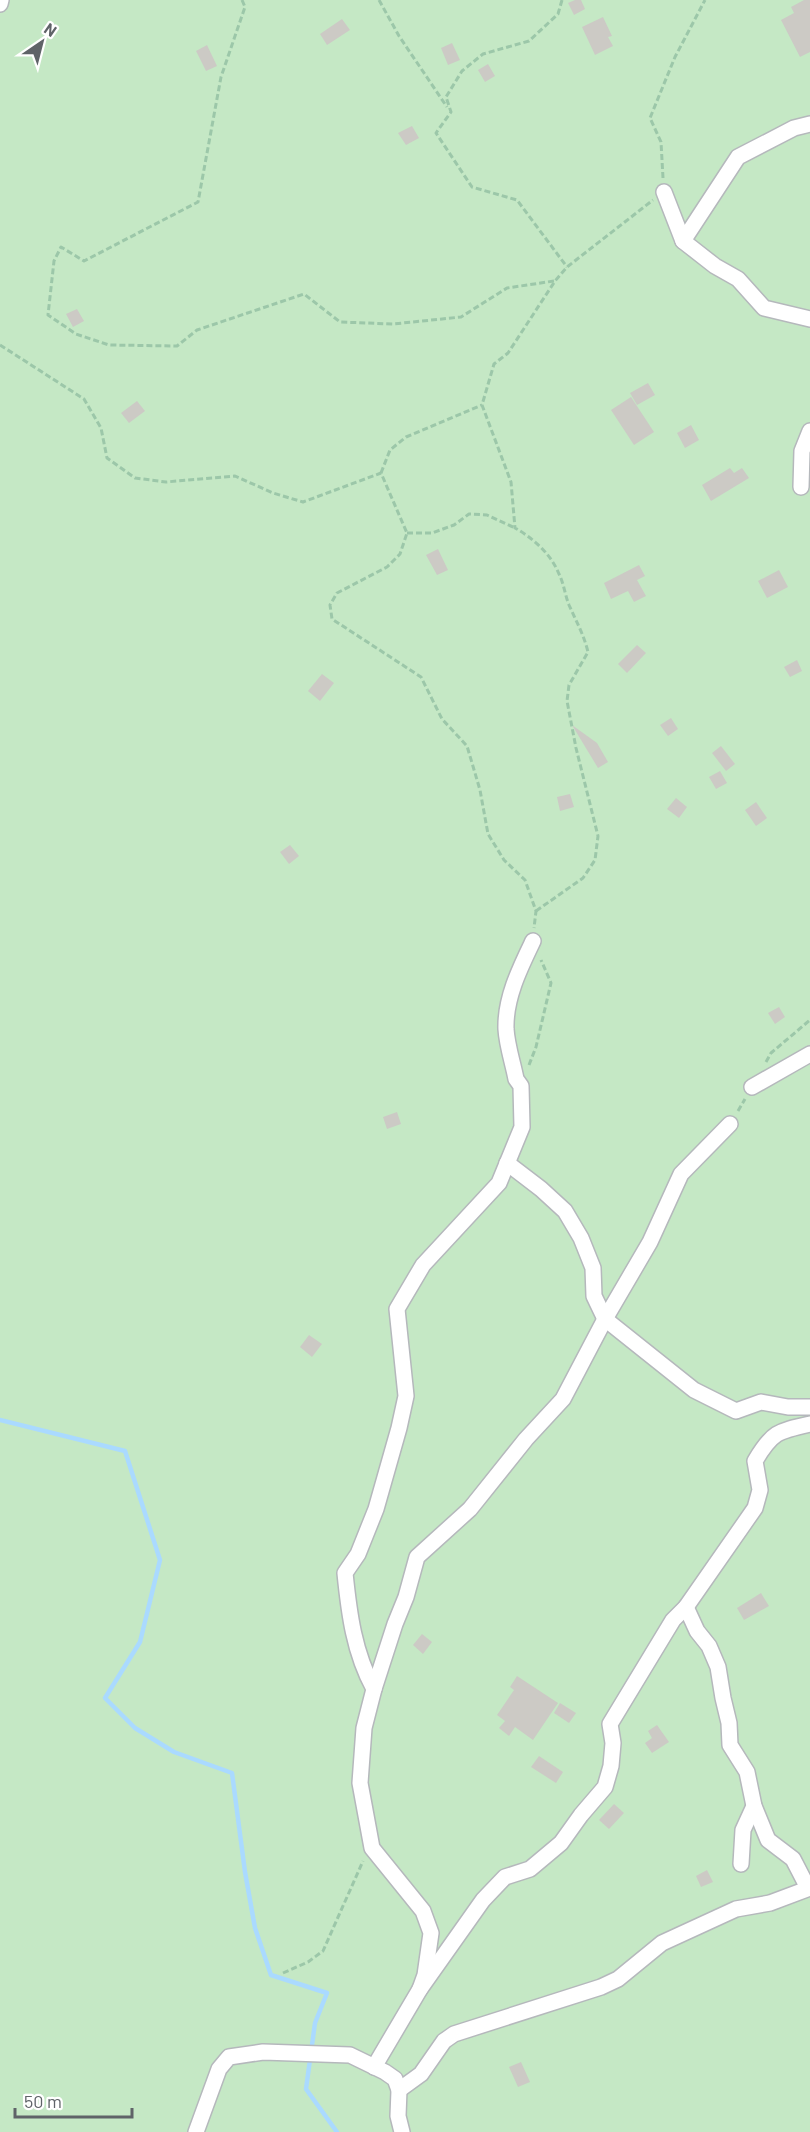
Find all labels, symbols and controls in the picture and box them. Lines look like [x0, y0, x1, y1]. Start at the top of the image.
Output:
north arrow [12, 12, 72, 72]
text: N [41, 18, 61, 40]
scale bar [15, 2081, 132, 2119]
text: 50 m [24, 2090, 62, 2112]

